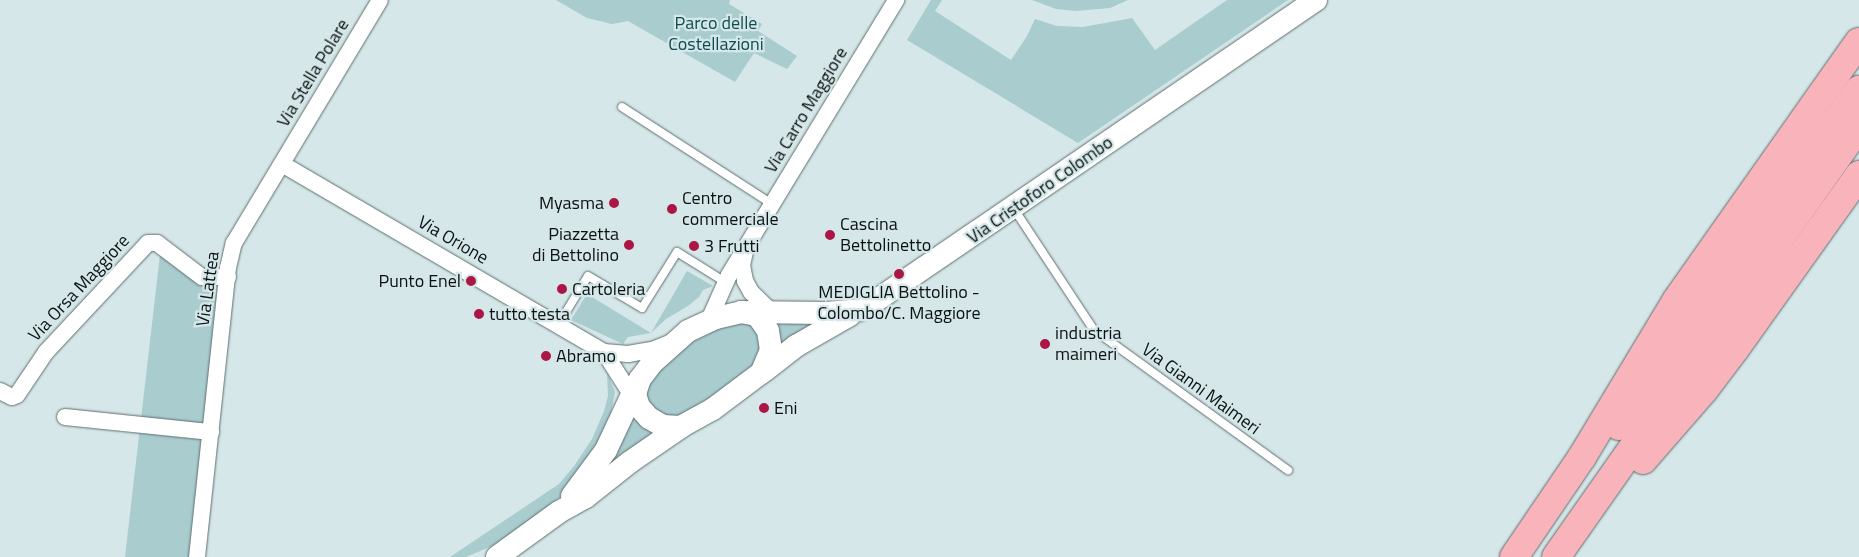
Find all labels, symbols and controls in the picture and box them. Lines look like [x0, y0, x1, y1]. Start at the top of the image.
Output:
park label: Parco delle Costellazioni [668, 13, 764, 56]
street label: Via Stella Polare [272, 15, 354, 131]
street label: Via Carro Maggiore [760, 43, 852, 177]
street label: Via Cristoforo Colombo [963, 132, 1117, 248]
place label: Centro commerciale [682, 188, 779, 230]
place label: Myasma [539, 192, 604, 214]
marker: Myasma [608, 197, 620, 209]
marker: Centro commerciale [666, 203, 678, 215]
street label: Via Orione [414, 211, 492, 269]
place label: Cascina Bettolinetto [840, 214, 931, 256]
place label: Piazzetta di Bettolino [532, 224, 619, 266]
marker: Cascina Bettolinetto [824, 229, 836, 241]
street label: Via Orsa Maggiore [24, 230, 134, 346]
place label: 3 Frutti [704, 235, 759, 257]
marker: Piazzetta di Bettolino [623, 239, 635, 251]
marker: 3 Frutti [688, 240, 700, 252]
street label: Via Lattea [192, 250, 224, 328]
marker: MEDIGLIA Bettolino - Colombo/C. Maggiore [893, 268, 905, 280]
place label: Punto Enel [379, 270, 461, 292]
marker: Punto Enel [465, 275, 477, 287]
place label: Cartoleria [572, 278, 645, 300]
place label: MEDIGLIA Bettolino - Colombo/C. Maggiore [818, 282, 980, 324]
marker: Cartoleria [556, 283, 568, 295]
place label: tutto testa [489, 303, 570, 325]
marker: tutto testa [473, 308, 485, 320]
place label: industria maimeri [1055, 323, 1122, 366]
marker: industria maimeri [1039, 338, 1051, 350]
street label: Via Gianni Maimeri [1138, 339, 1264, 439]
place label: Abramo [556, 345, 616, 367]
marker: Abramo [540, 350, 552, 362]
place label: Eni [774, 397, 798, 419]
marker: Eni [758, 402, 770, 414]

